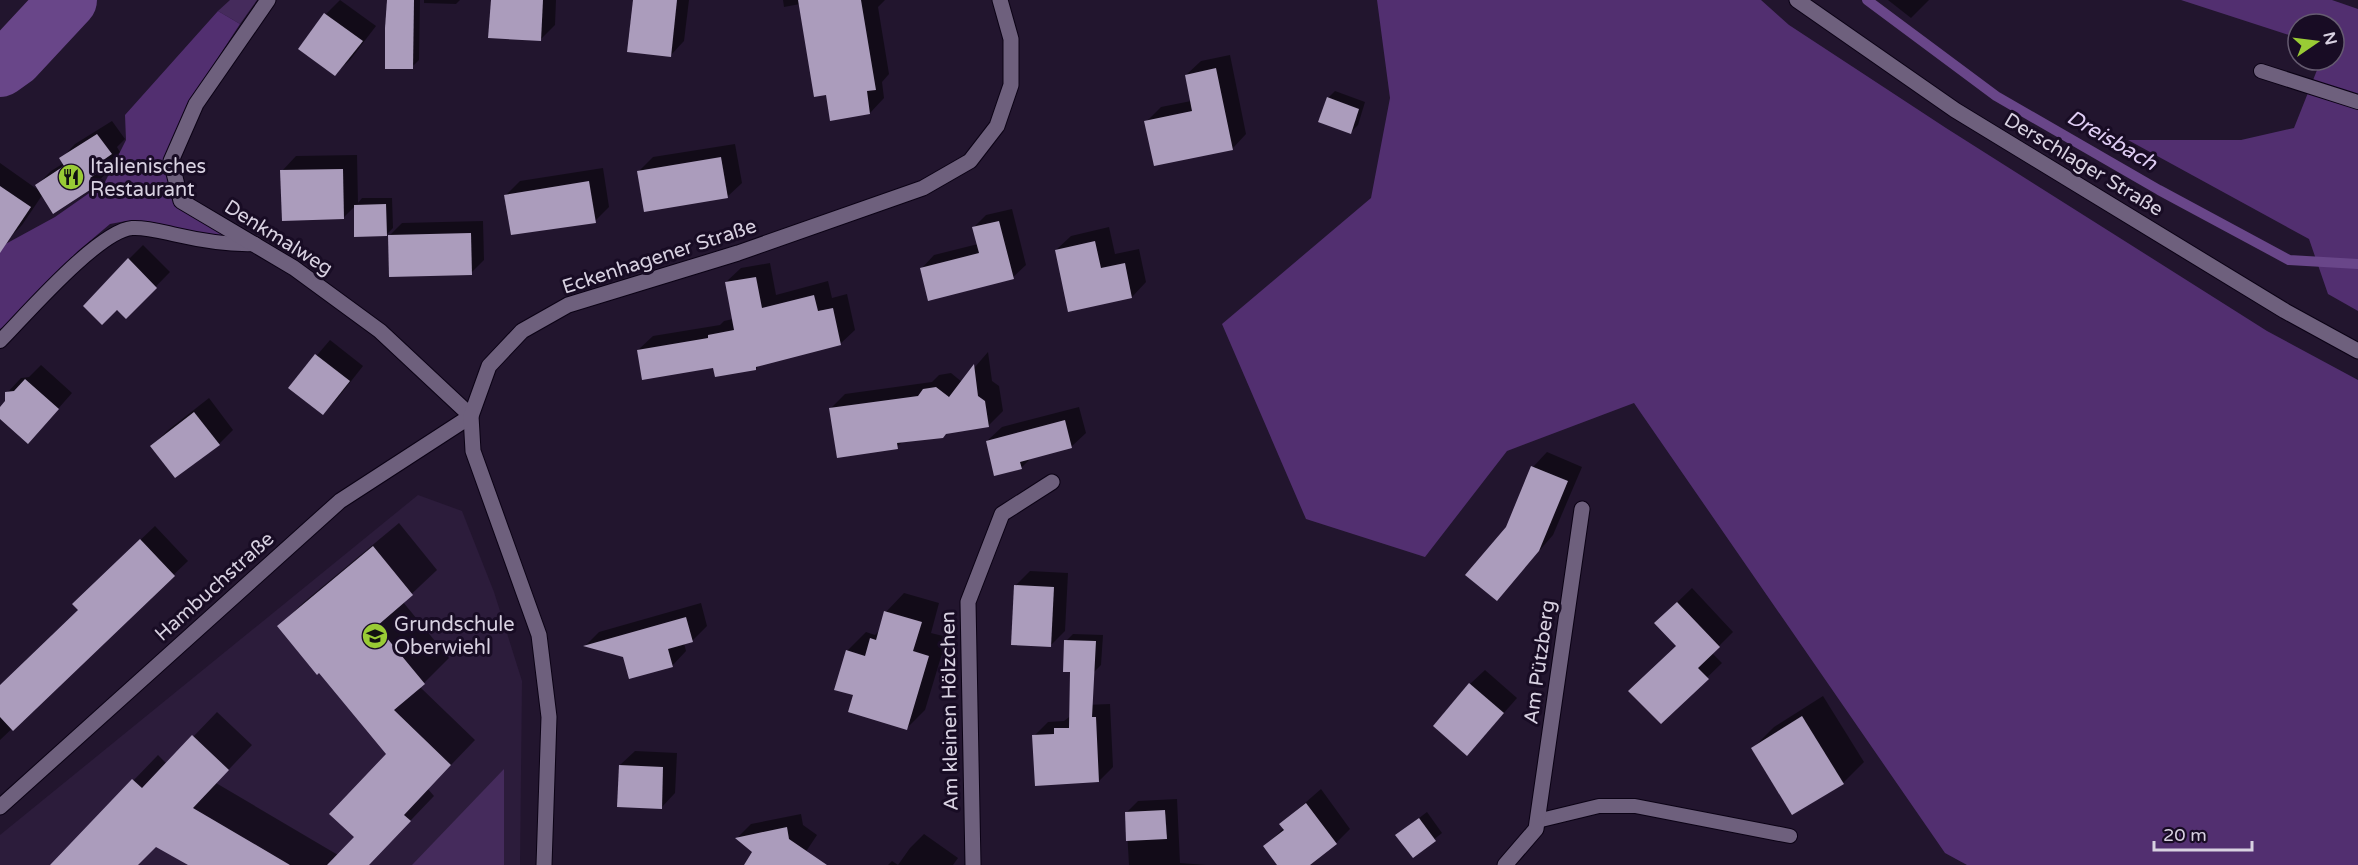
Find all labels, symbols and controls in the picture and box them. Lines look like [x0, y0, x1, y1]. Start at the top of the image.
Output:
north arrow [2286, 12, 2346, 72]
text: N [2318, 30, 2341, 47]
water label: Dreisbach [2062, 105, 2162, 177]
street label: Derschlager Straße [2000, 108, 2167, 222]
place label: Italienisches Restaurant [90, 155, 206, 202]
restaurant icon: Italienisches Restaurant [56, 162, 86, 192]
street label: Denkmalweg [220, 195, 337, 281]
street label: Eckenhagener Straße [559, 214, 760, 300]
street label: Hambuchstraße [150, 527, 279, 646]
street label: Am Pützberg [1519, 598, 1561, 726]
street label: Am kleinen Hölzchen [936, 611, 964, 811]
place label: Grundschule Oberwiehl [394, 613, 515, 660]
school or university icon: Grundschule Oberwiehl [360, 621, 390, 651]
scale bar [2154, 814, 2252, 852]
text: 20 m [2163, 824, 2207, 846]

